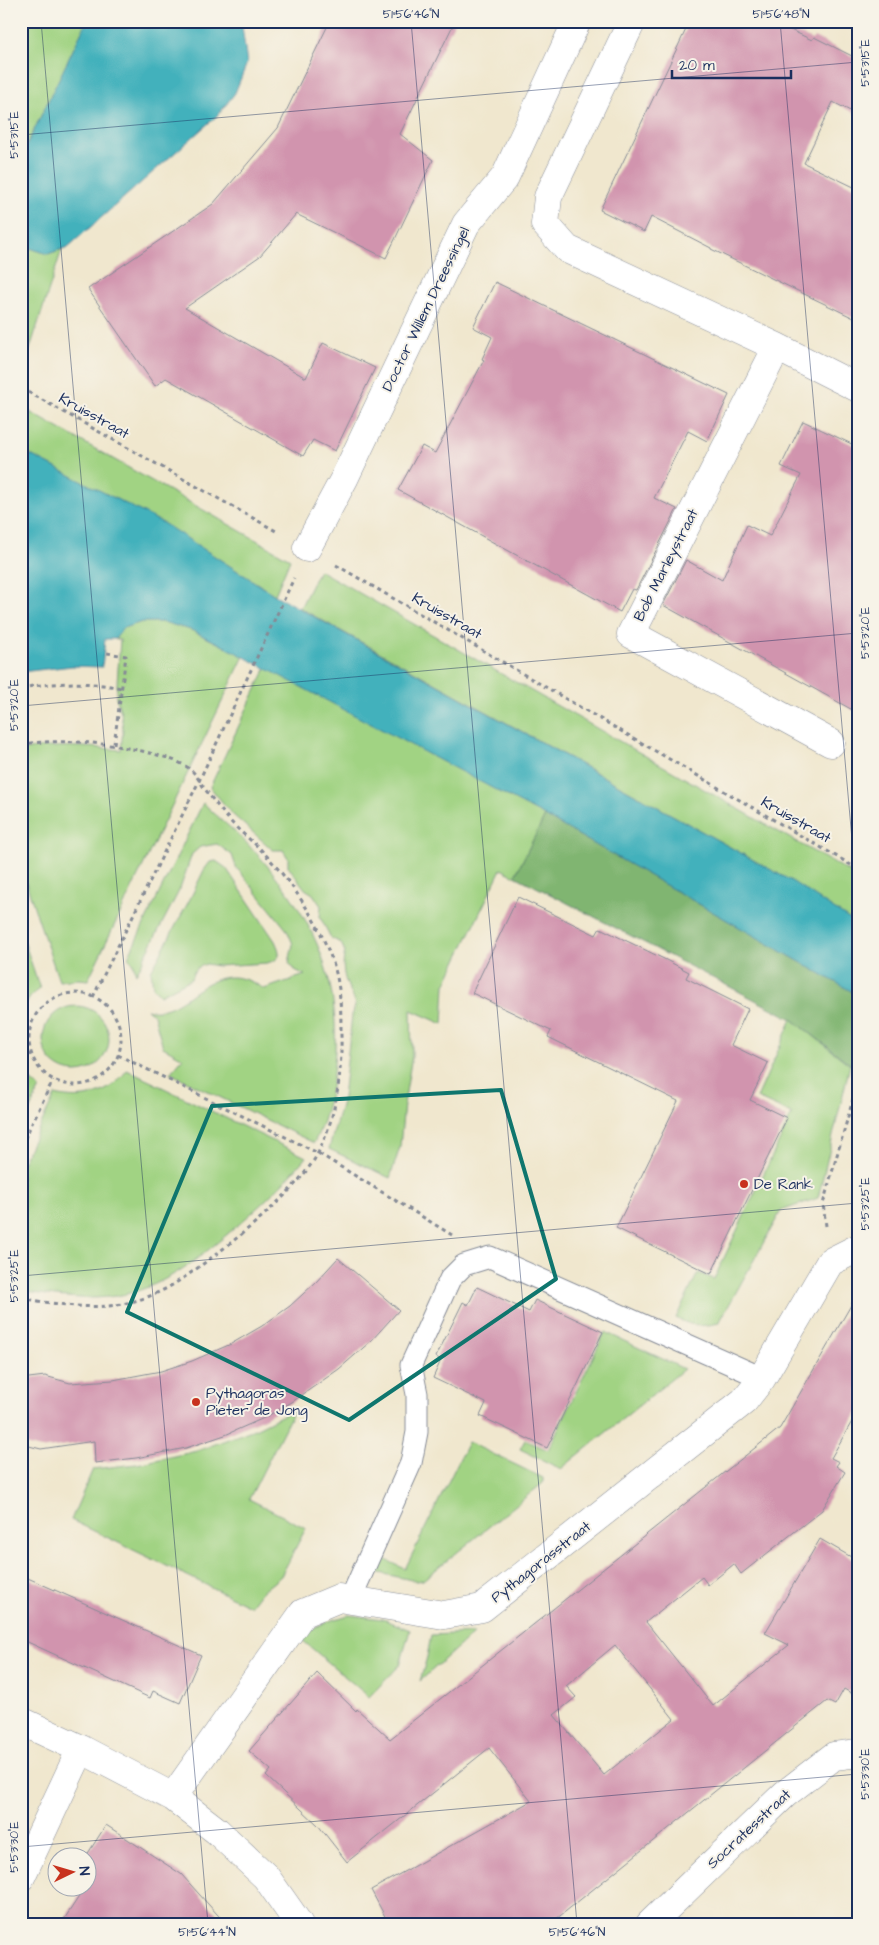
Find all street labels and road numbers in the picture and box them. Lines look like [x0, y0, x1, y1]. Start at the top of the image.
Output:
street label: Doctor Willem Dreessingel [377, 223, 476, 395]
street label: Kruisstraat [55, 388, 133, 444]
street label: Bob Marleystraat [629, 505, 704, 625]
street label: Kruisstraat [408, 587, 486, 645]
street label: Kruisstraat [757, 791, 835, 849]
street label: Pythagorasstraat [487, 1516, 596, 1609]
street label: Socratesstraat [702, 1784, 796, 1874]

